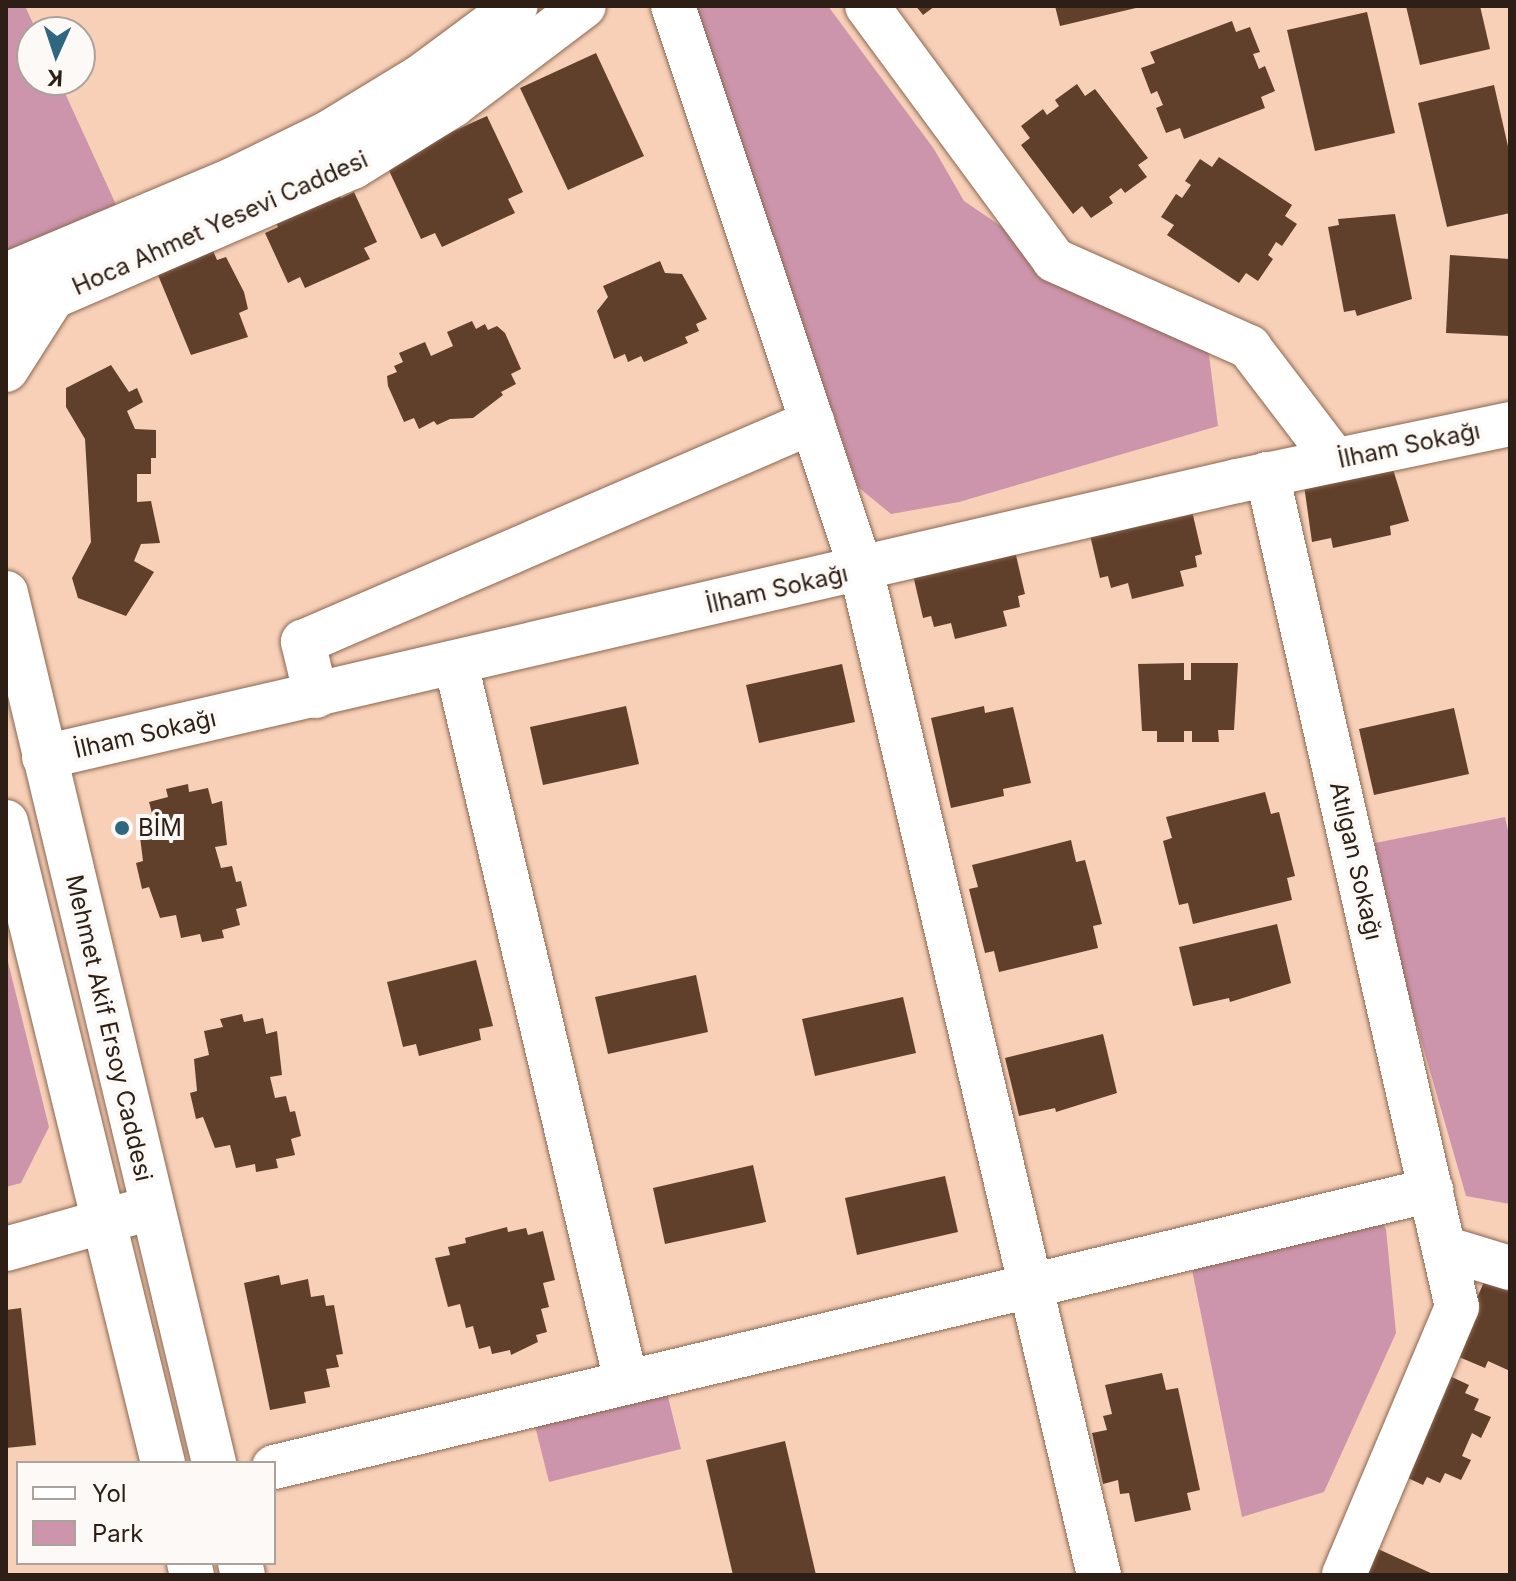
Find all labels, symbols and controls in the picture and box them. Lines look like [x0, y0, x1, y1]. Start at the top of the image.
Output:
north arrow [16, 16, 96, 96]
text: K [46, 65, 63, 91]
street label: Hoca Ahmet Yesevi Caddesi [68, 145, 372, 301]
street label: İlham Sokağı [1335, 416, 1483, 474]
street label: İlham Sokağı [703, 559, 851, 619]
street label: İlham Sokağı [71, 704, 219, 764]
street label: Atılgan Sokağı [1324, 779, 1388, 943]
place label: BİM [138, 814, 182, 842]
marker: BİM [113, 819, 131, 837]
street label: Mehmet Akif Ersoy Caddesi [60, 872, 158, 1184]
legend [16, 1461, 276, 1565]
text: Yol [92, 1479, 127, 1508]
text: Park [92, 1519, 143, 1548]

